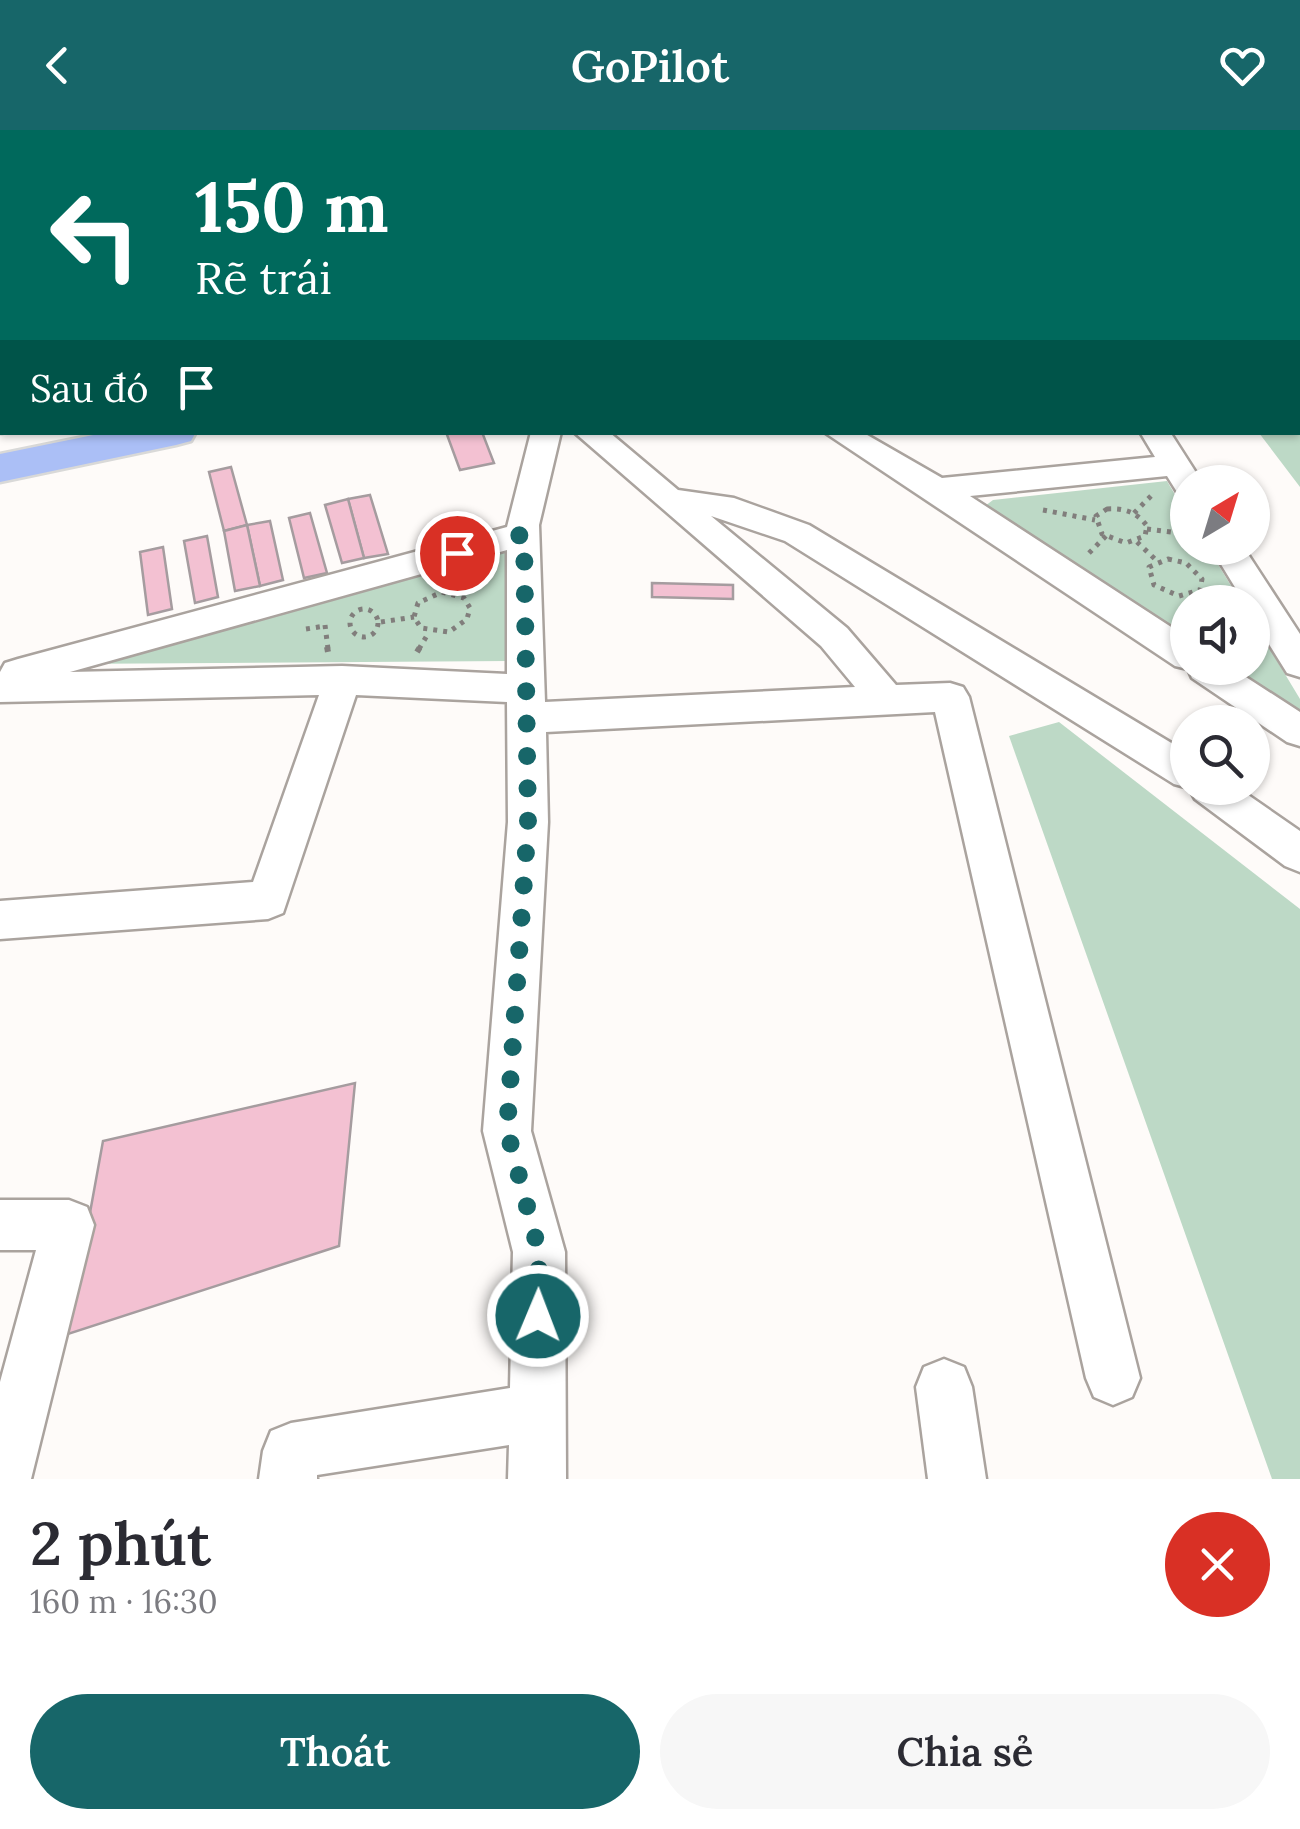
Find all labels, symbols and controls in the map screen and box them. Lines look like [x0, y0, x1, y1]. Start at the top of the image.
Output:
text: GoPilot [571, 37, 729, 94]
icon: back [30, 38, 85, 93]
icon: heart [1215, 38, 1270, 93]
text: 150 m [195, 162, 389, 251]
icon: left [30, 170, 160, 300]
text: Rẽ trái [195, 249, 332, 306]
icon: arrive [169, 360, 224, 415]
text: Sau đó [30, 364, 149, 412]
north arrow [1170, 465, 1270, 565]
map controls [1170, 465, 1270, 805]
pin [415, 511, 500, 596]
icon: arrive [430, 526, 485, 581]
button: sound [1170, 585, 1270, 685]
button: search [1170, 705, 1270, 805]
position arrow [486, 1264, 590, 1368]
text: 2 phút [30, 1505, 211, 1581]
button: close [1165, 1512, 1270, 1617]
text: 160 m · 16:30 [30, 1581, 218, 1622]
button: Thoát [30, 1694, 640, 1809]
button: Chia sẻ [660, 1694, 1270, 1809]

